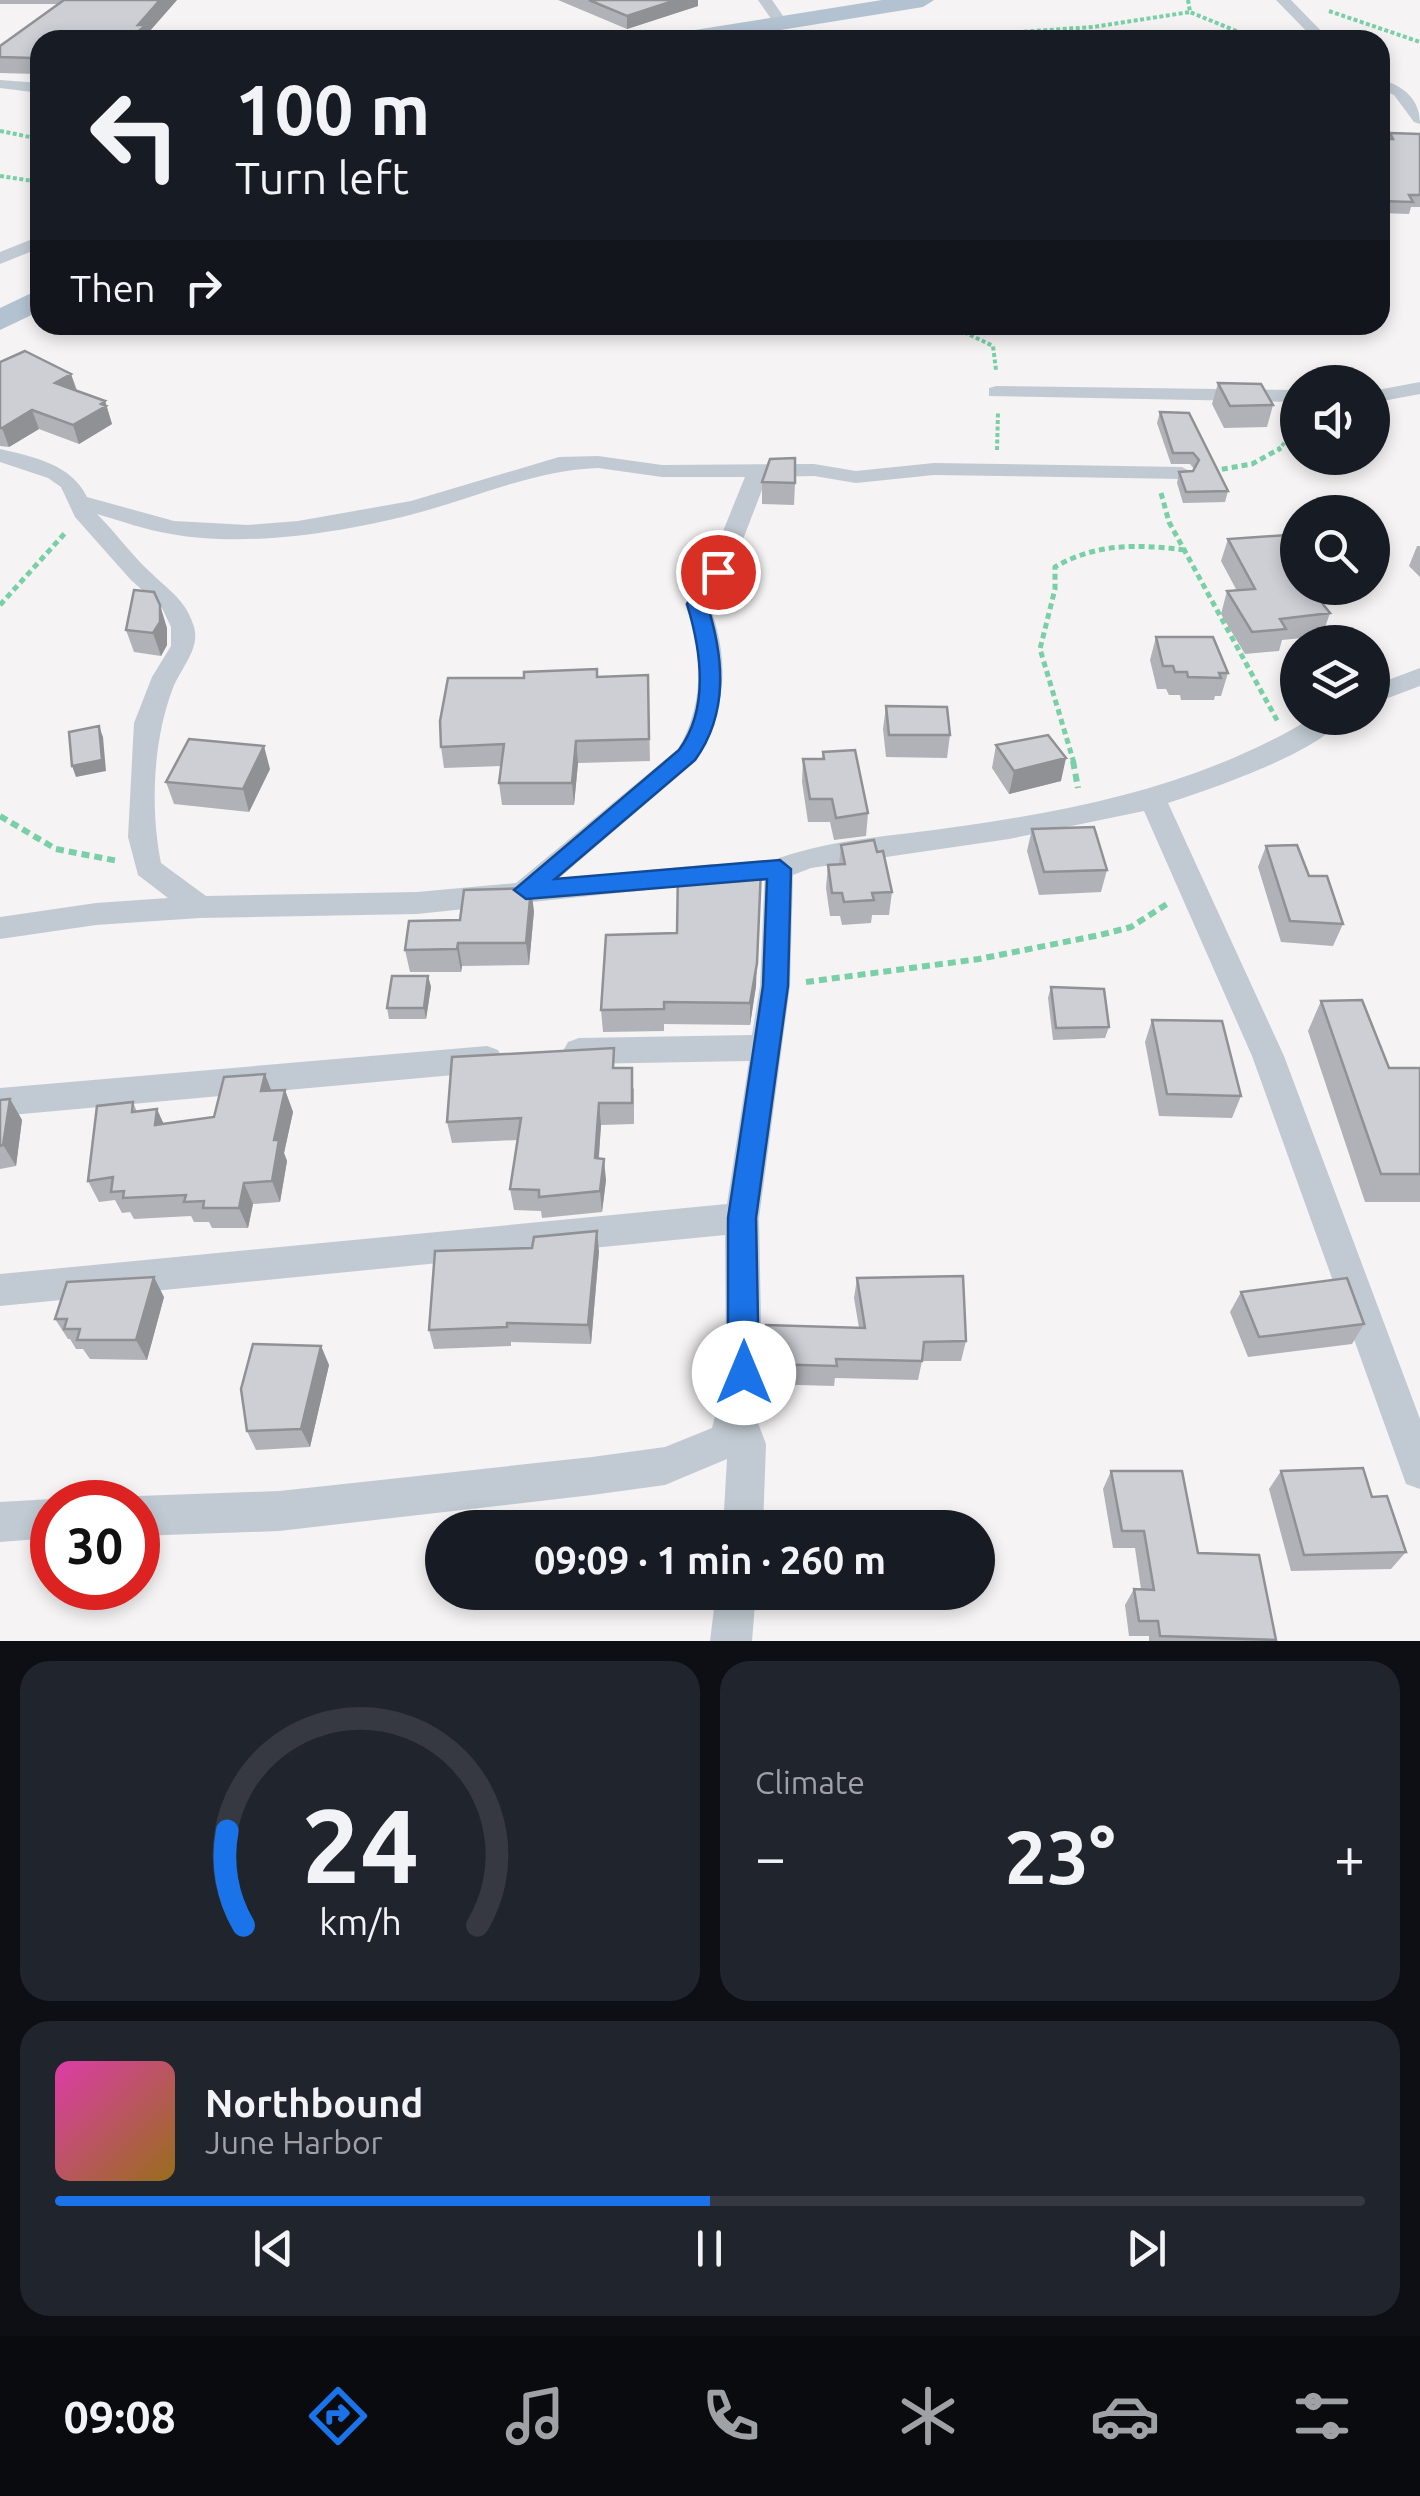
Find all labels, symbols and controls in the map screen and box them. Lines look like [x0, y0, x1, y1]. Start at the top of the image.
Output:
icon: left [70, 70, 200, 200]
text: 100 m [235, 70, 430, 148]
text: Turn left [235, 152, 409, 203]
icon: right [176, 260, 231, 315]
text: Then [70, 267, 156, 309]
map controls [1280, 365, 1390, 735]
button: sound [1280, 365, 1390, 475]
button: search [1280, 495, 1390, 605]
pin [676, 530, 761, 615]
icon: arrive [691, 545, 746, 600]
button: layers [1280, 625, 1390, 735]
position arrow [692, 1321, 796, 1425]
speed limit sign: 30 [30, 1480, 160, 1610]
text: 09:09 · 1 min · 260 m [534, 1539, 886, 1581]
text: Climate [755, 1764, 865, 1800]
text: 24 [301, 1786, 419, 1903]
text: 23° [1004, 1814, 1116, 1898]
text: − [755, 1826, 786, 1887]
text: + [1334, 1826, 1365, 1887]
text: km/h [319, 1902, 401, 1942]
text: Northbound [205, 2082, 423, 2124]
text: June Harbor [205, 2124, 383, 2160]
icon: previous [246, 2221, 301, 2276]
icon: pause [682, 2221, 737, 2276]
icon: next [1119, 2221, 1174, 2276]
icon: directions [303, 2381, 373, 2451]
icon: music [500, 2381, 570, 2451]
icon: phone [696, 2381, 766, 2451]
icon: climate [893, 2381, 963, 2451]
icon: car [1090, 2381, 1160, 2451]
icon: filters [1287, 2381, 1357, 2451]
text: 09:08 [63, 2391, 176, 2442]

